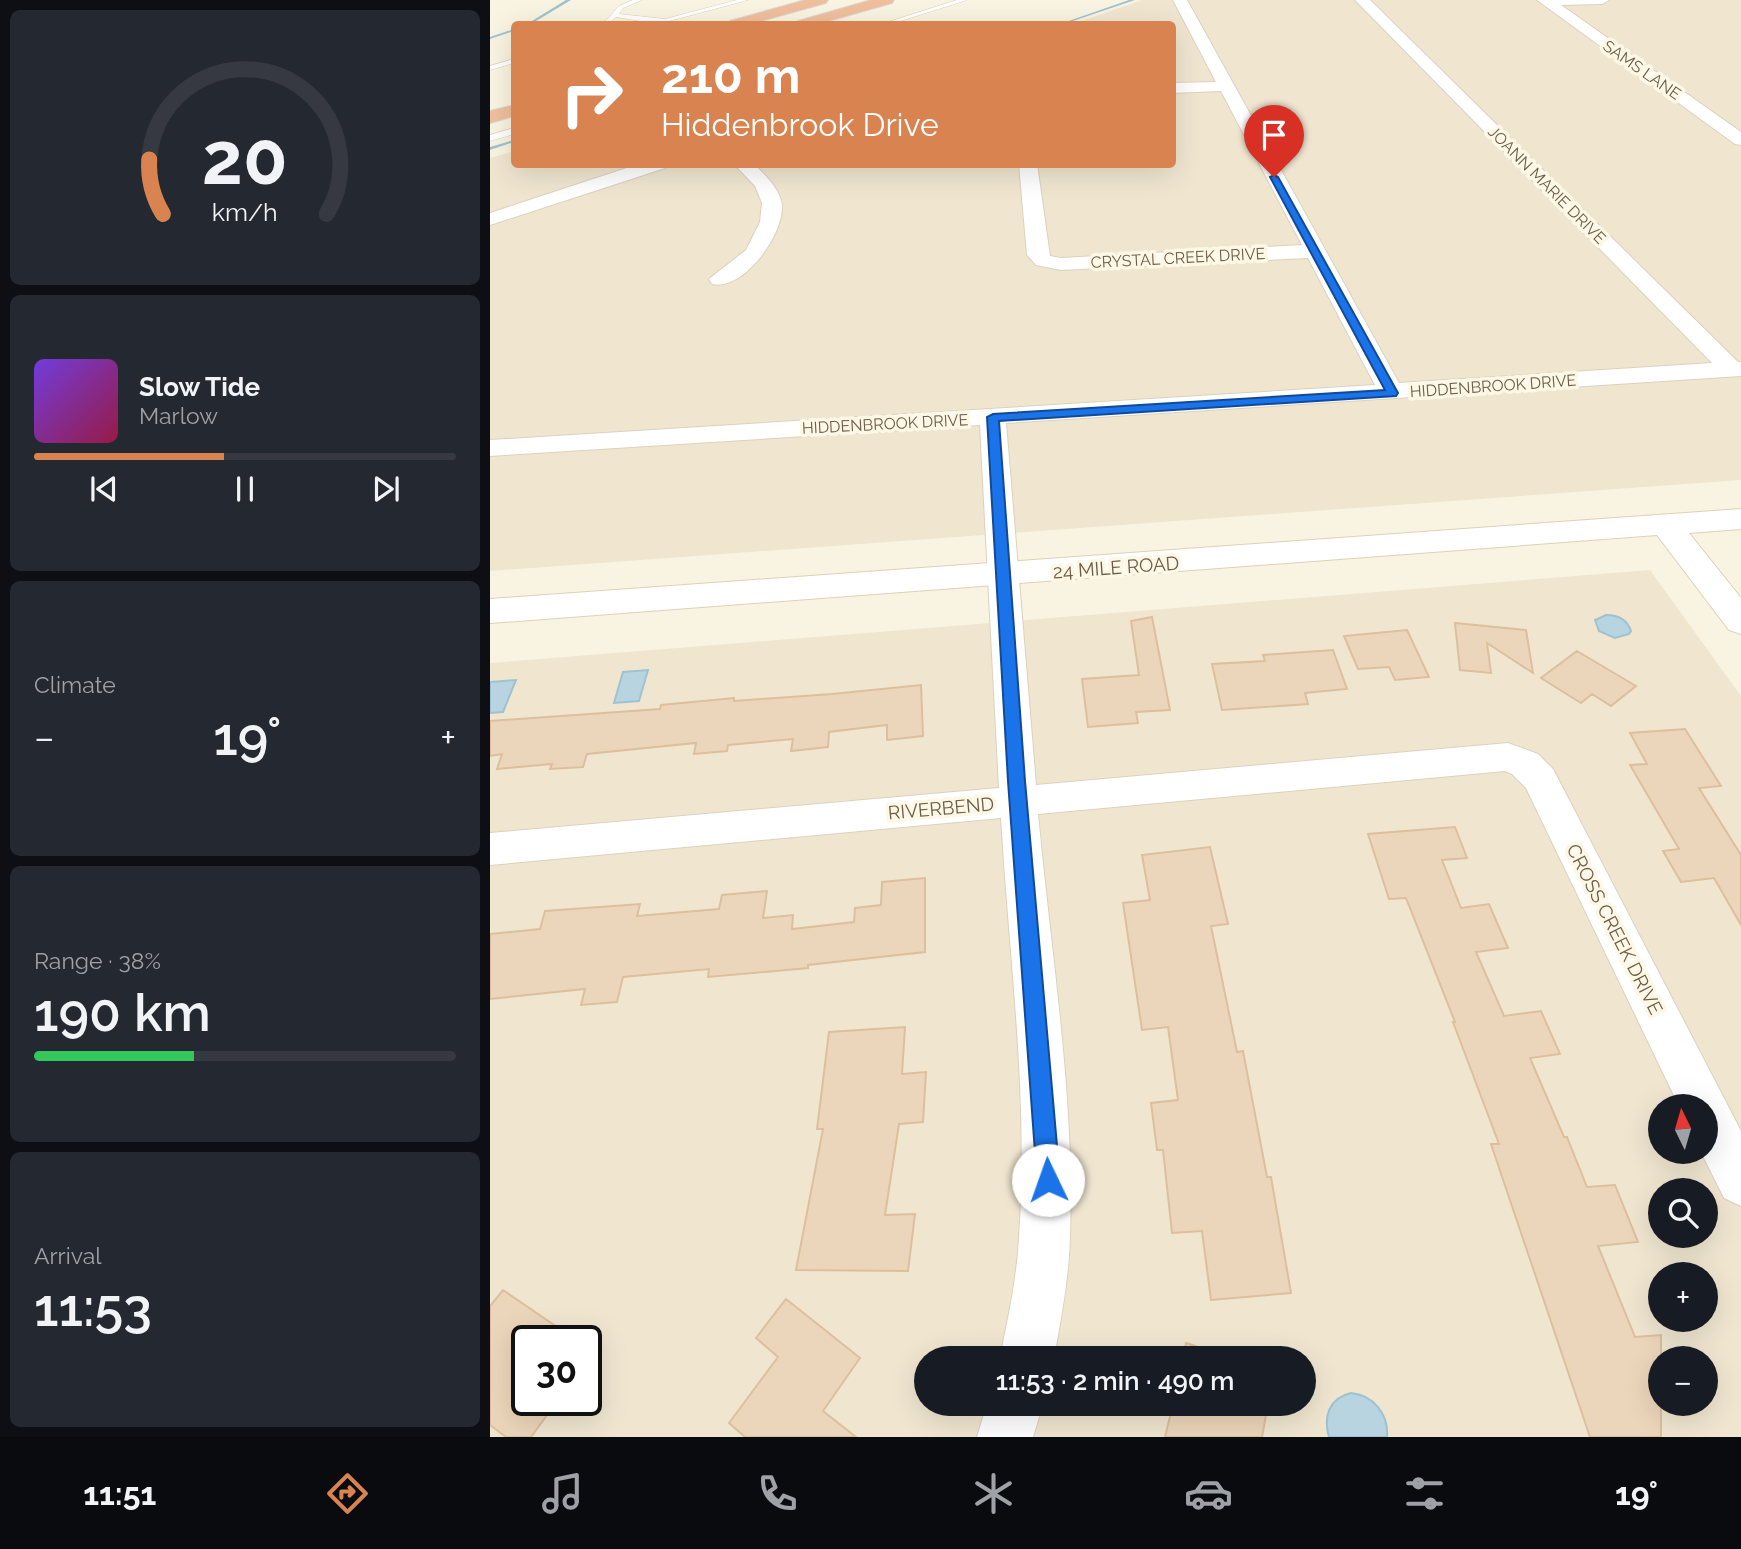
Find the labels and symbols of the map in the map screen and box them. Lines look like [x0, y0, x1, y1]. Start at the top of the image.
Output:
street label: SAMS LANE [1600, 36, 1685, 104]
pin [1244, 105, 1304, 177]
street label: JOANN MARIE DRIVE [1484, 122, 1610, 248]
street label: CRYSTAL CREEK DRIVE [1090, 244, 1266, 272]
street label: HIDDENBROOK DRIVE [1409, 371, 1577, 401]
street label: HIDDENBROOK DRIVE [801, 410, 969, 438]
street label: 24 MILE ROAD [1052, 552, 1180, 582]
street label: RIVERBEND [887, 792, 995, 824]
street label: CROSS CREEK DRIVE [1562, 840, 1668, 1018]
north arrow [1648, 1094, 1718, 1164]
position arrow [1011, 1143, 1085, 1217]
speed limit sign: 30 [511, 1325, 602, 1416]

